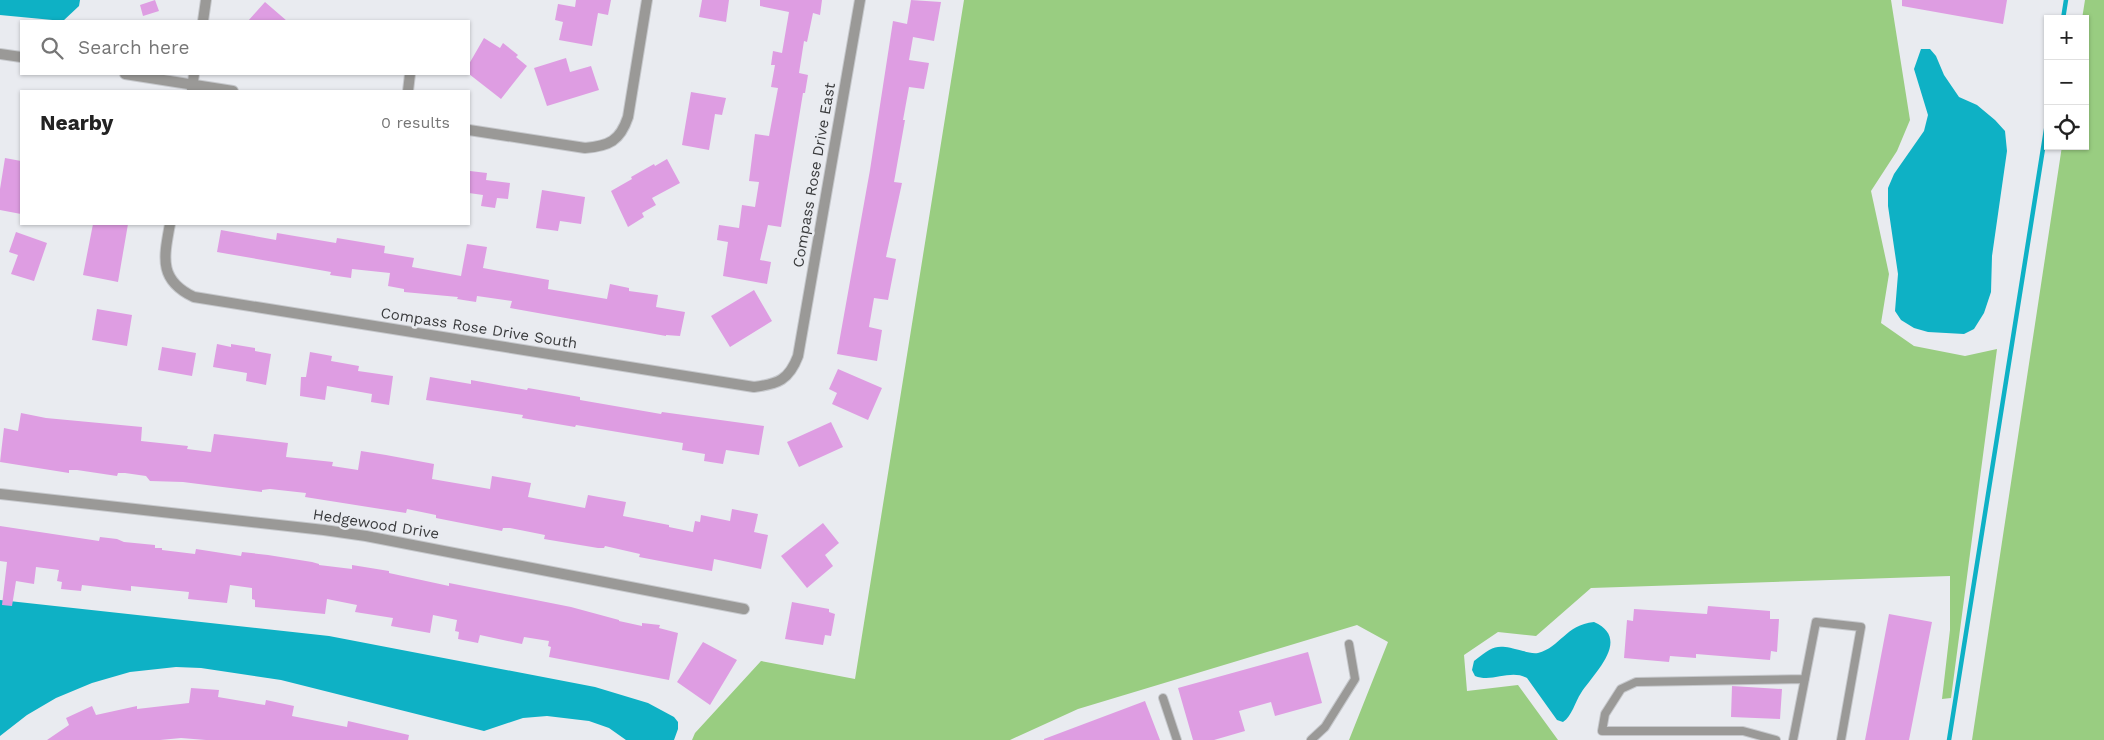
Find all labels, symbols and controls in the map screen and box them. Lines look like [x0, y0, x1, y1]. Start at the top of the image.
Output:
map controls [2044, 15, 2089, 150]
button: + [2044, 15, 2089, 60]
search box [20, 20, 470, 75]
icon: search [38, 34, 66, 62]
text: Search here [78, 36, 189, 59]
button: − [2044, 60, 2089, 105]
street label: Compass Rose Drive East [789, 80, 839, 269]
button: locate [2044, 105, 2089, 150]
text: Nearby [40, 110, 113, 135]
text: 0 results [381, 113, 450, 132]
street label: Compass Rose Drive South [379, 304, 579, 352]
street label: Hedgewood Drive [312, 505, 440, 543]

